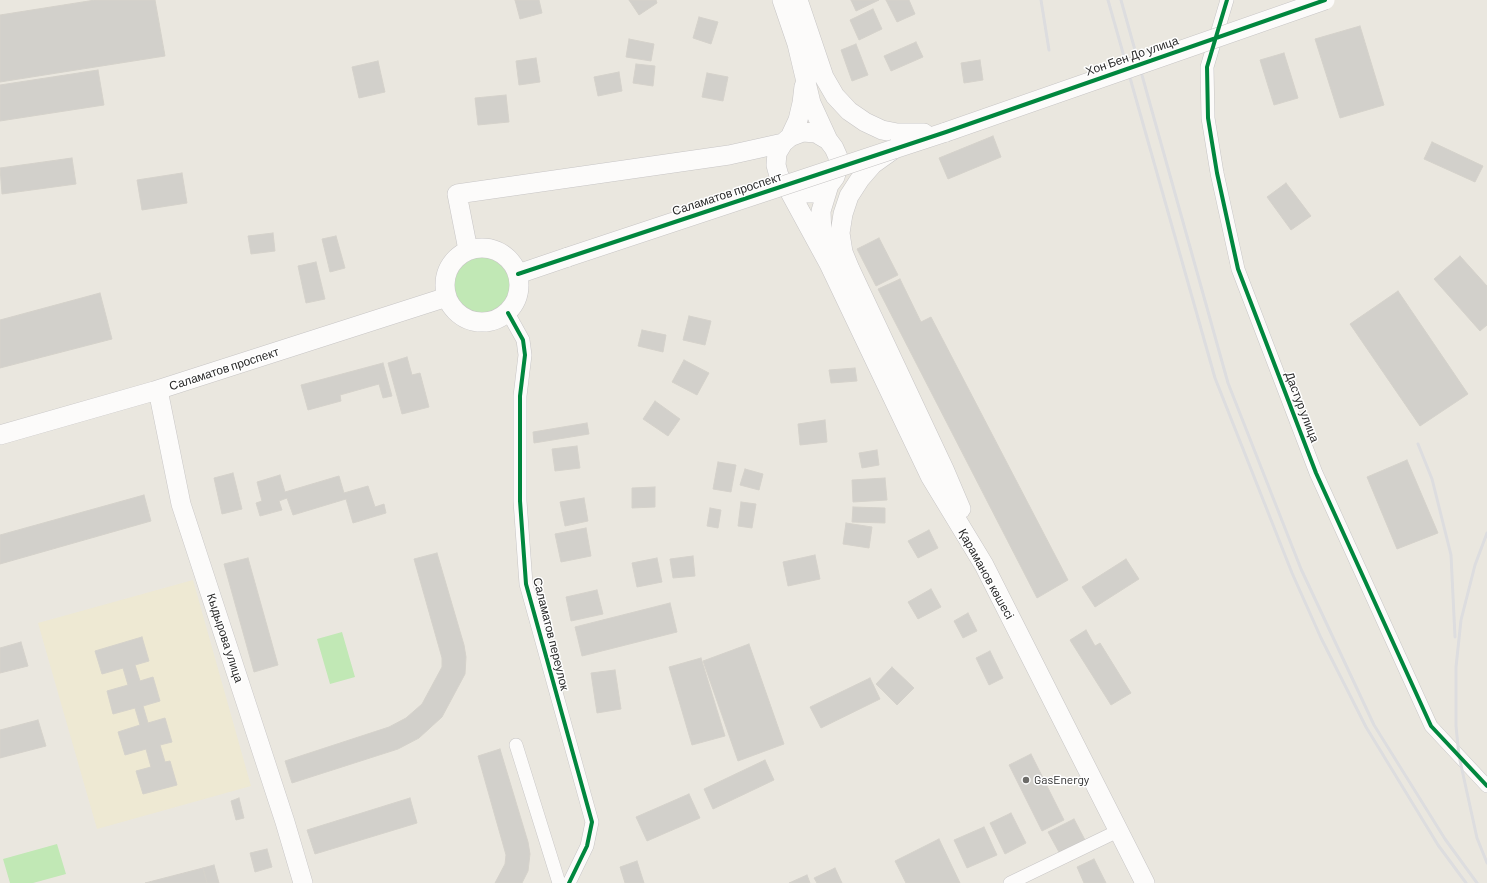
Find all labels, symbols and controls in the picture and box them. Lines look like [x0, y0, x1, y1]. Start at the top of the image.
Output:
street label: Хон Бен До улица [1084, 33, 1180, 79]
street label: Саламатов проспект [670, 169, 784, 219]
street label: Саламатов проспект [167, 344, 281, 394]
street label: Дастур улица [1282, 370, 1322, 444]
street label: Қараманов көшесі [955, 526, 1017, 622]
street label: Саламатов переулок [530, 576, 572, 692]
street label: Кыдырова улица [204, 592, 246, 684]
place label: GasEnergy [1034, 773, 1089, 787]
marker: GasEnergy [1021, 775, 1031, 785]

